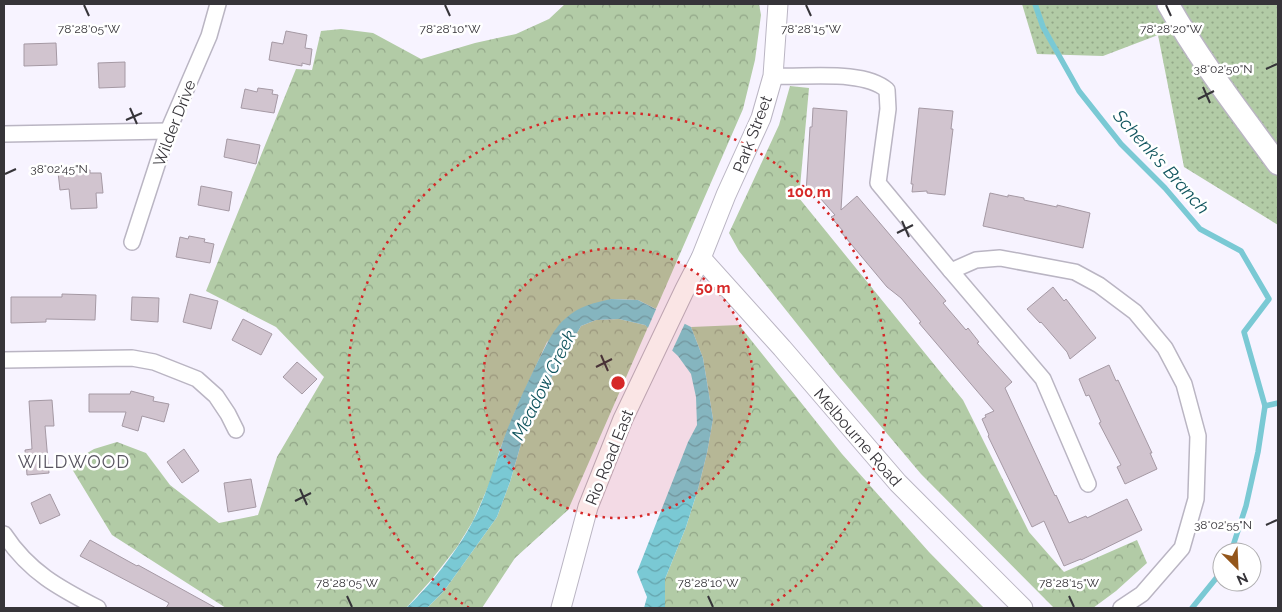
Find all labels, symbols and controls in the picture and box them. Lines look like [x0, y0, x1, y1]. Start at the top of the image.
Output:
text: 78°28'05"W [58, 22, 121, 36]
text: 78°28'10"W [420, 22, 481, 36]
text: 78°28'15"W [781, 22, 842, 36]
text: 78°28'20"W [1140, 22, 1202, 36]
text: 38°02'50"N [1194, 62, 1252, 76]
street label: Wilder Drive [149, 77, 200, 169]
street label: Park Street [729, 92, 776, 175]
water label: Schenk's Branch [1108, 104, 1214, 218]
text: 38°02'45"N [30, 162, 88, 176]
text: 100 m [787, 183, 831, 201]
text: 50 m [695, 279, 731, 297]
water label: Meadow Creek [507, 326, 580, 443]
centre of rings [609, 374, 627, 392]
street label: Melbourne Road [810, 385, 905, 490]
street label: Rio Road East [582, 406, 638, 508]
district label: WILDWOOD [18, 451, 130, 472]
text: 38°02'55"N [1194, 518, 1252, 532]
north arrow [1212, 542, 1262, 592]
text: N [1234, 569, 1250, 588]
text: 78°28'05"W [316, 576, 379, 590]
text: 78°28'10"W [678, 576, 739, 590]
text: 78°28'15"W [1039, 576, 1100, 590]

